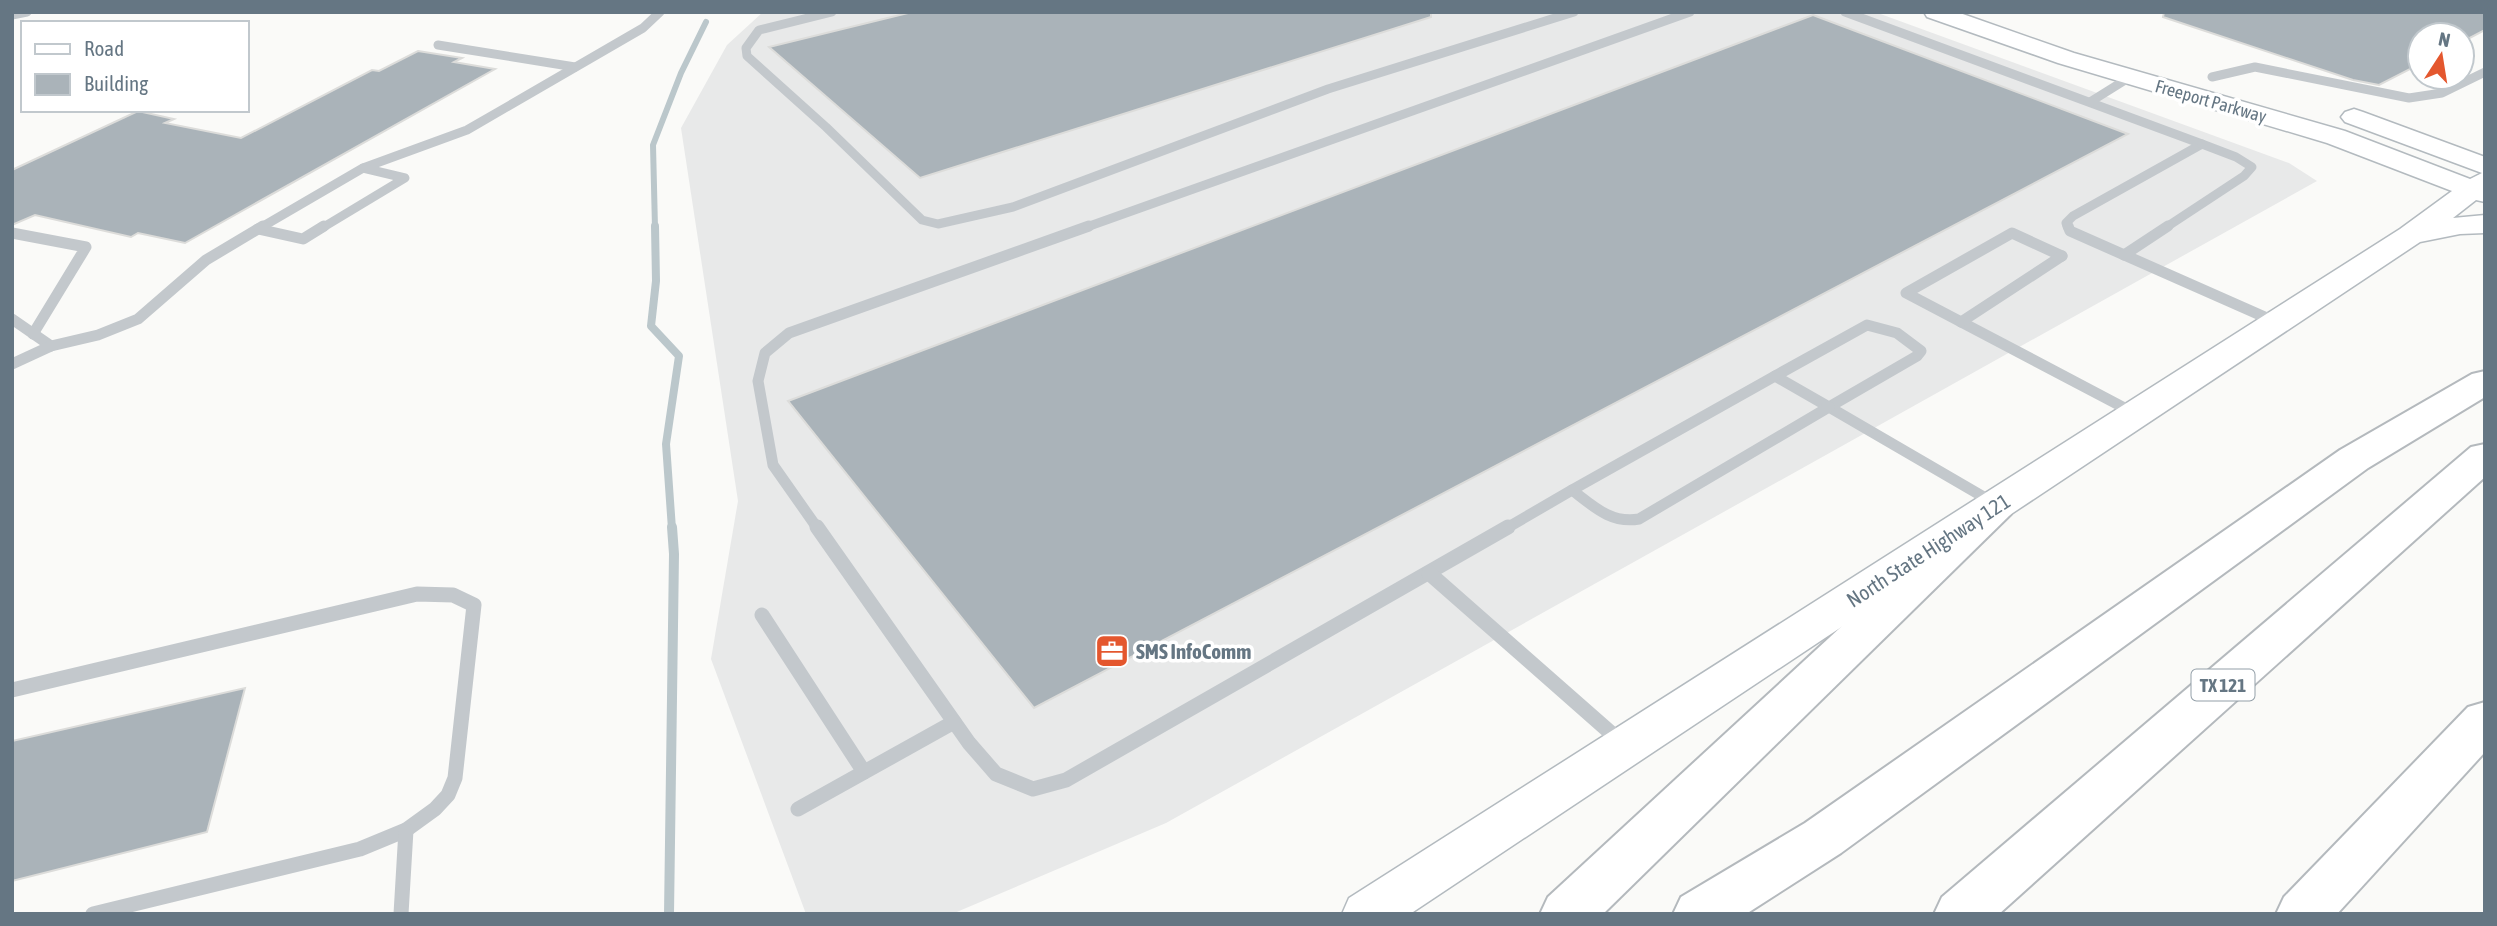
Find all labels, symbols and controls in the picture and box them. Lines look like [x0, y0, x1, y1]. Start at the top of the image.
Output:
legend [21, 21, 248, 112]
north arrow [2406, 21, 2476, 91]
text: N [2437, 27, 2452, 51]
text: Road [84, 36, 124, 60]
text: Building [84, 71, 148, 95]
street label: Freeport Parkway [2153, 75, 2269, 127]
street label: North State Highway 121 [1842, 488, 2014, 612]
office icon: SMS InfoComm [1093, 632, 1131, 670]
place label: SMS InfoComm [1136, 639, 1251, 663]
road number: TX 121 [2192, 670, 2254, 700]

